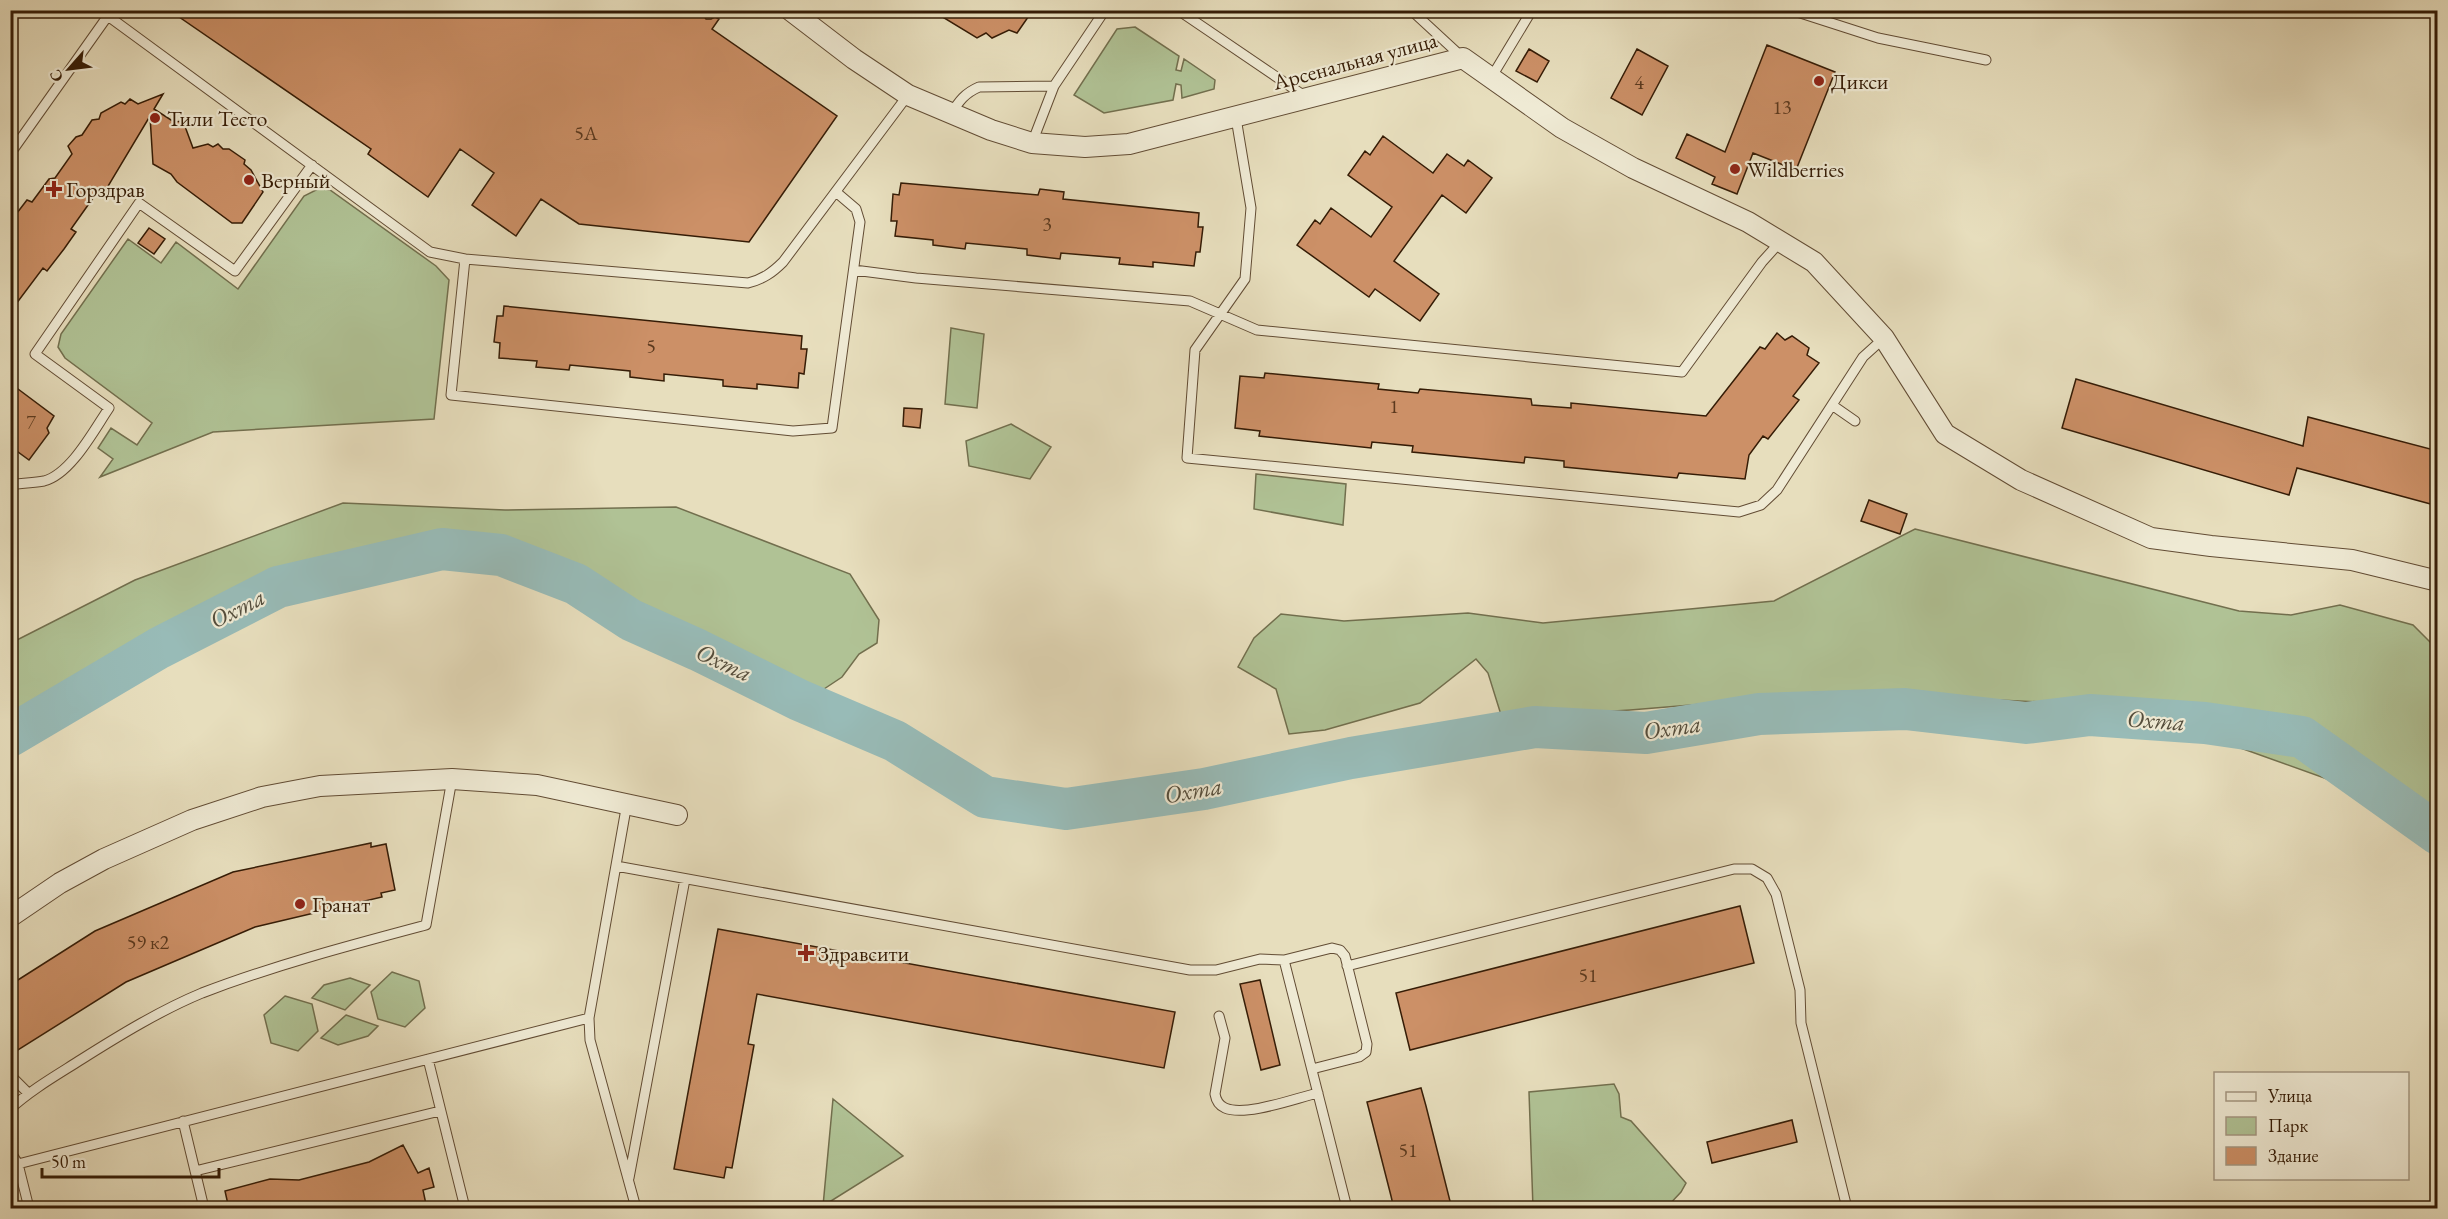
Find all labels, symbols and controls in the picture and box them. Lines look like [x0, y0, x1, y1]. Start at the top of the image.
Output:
street label: Арсенальная улица [1269, 25, 1441, 97]
north arrow [39, 39, 99, 99]
text: С [44, 66, 68, 86]
place label: Дикси [1831, 67, 1889, 96]
house number: 4 [1634, 69, 1644, 95]
marker: Дикси [1812, 74, 1826, 88]
house number: 13 [1772, 94, 1792, 120]
place label: Тили Тесто [167, 104, 268, 133]
marker: Тили Тесто [148, 111, 162, 125]
house number: 5А [574, 120, 598, 146]
place label: Wildberries [1747, 155, 1844, 184]
marker: Wildberries [1728, 162, 1742, 176]
place label: Верный [261, 166, 331, 195]
marker: Верный [242, 173, 256, 187]
place label: Горздрав [66, 175, 145, 204]
marker: Горздрав [47, 182, 61, 196]
house number: 3 [1042, 211, 1052, 237]
house number: 5 [646, 333, 656, 359]
house number: 1 [1389, 393, 1399, 419]
house number: 7 [26, 409, 36, 435]
water label: Охта [204, 581, 270, 635]
water label: Охта [691, 636, 757, 688]
water label: Охта [2126, 703, 2186, 737]
water label: Охта [1641, 708, 1703, 746]
water label: Охта [1162, 770, 1224, 810]
place label: Гранат [312, 890, 370, 919]
marker: Гранат [293, 897, 307, 911]
house number: 59 к2 [127, 929, 170, 955]
place label: Здравсити [818, 939, 910, 968]
marker: Здравсити [799, 946, 813, 960]
house number: 51 [1578, 962, 1598, 988]
legend [2214, 1072, 2409, 1180]
text: Улица [2267, 1084, 2313, 1107]
text: Парк [2268, 1114, 2308, 1137]
house number: 51 [1398, 1137, 1418, 1163]
scale bar [42, 1141, 219, 1179]
text: Здание [2268, 1144, 2318, 1167]
text: 50 m [51, 1150, 86, 1173]

